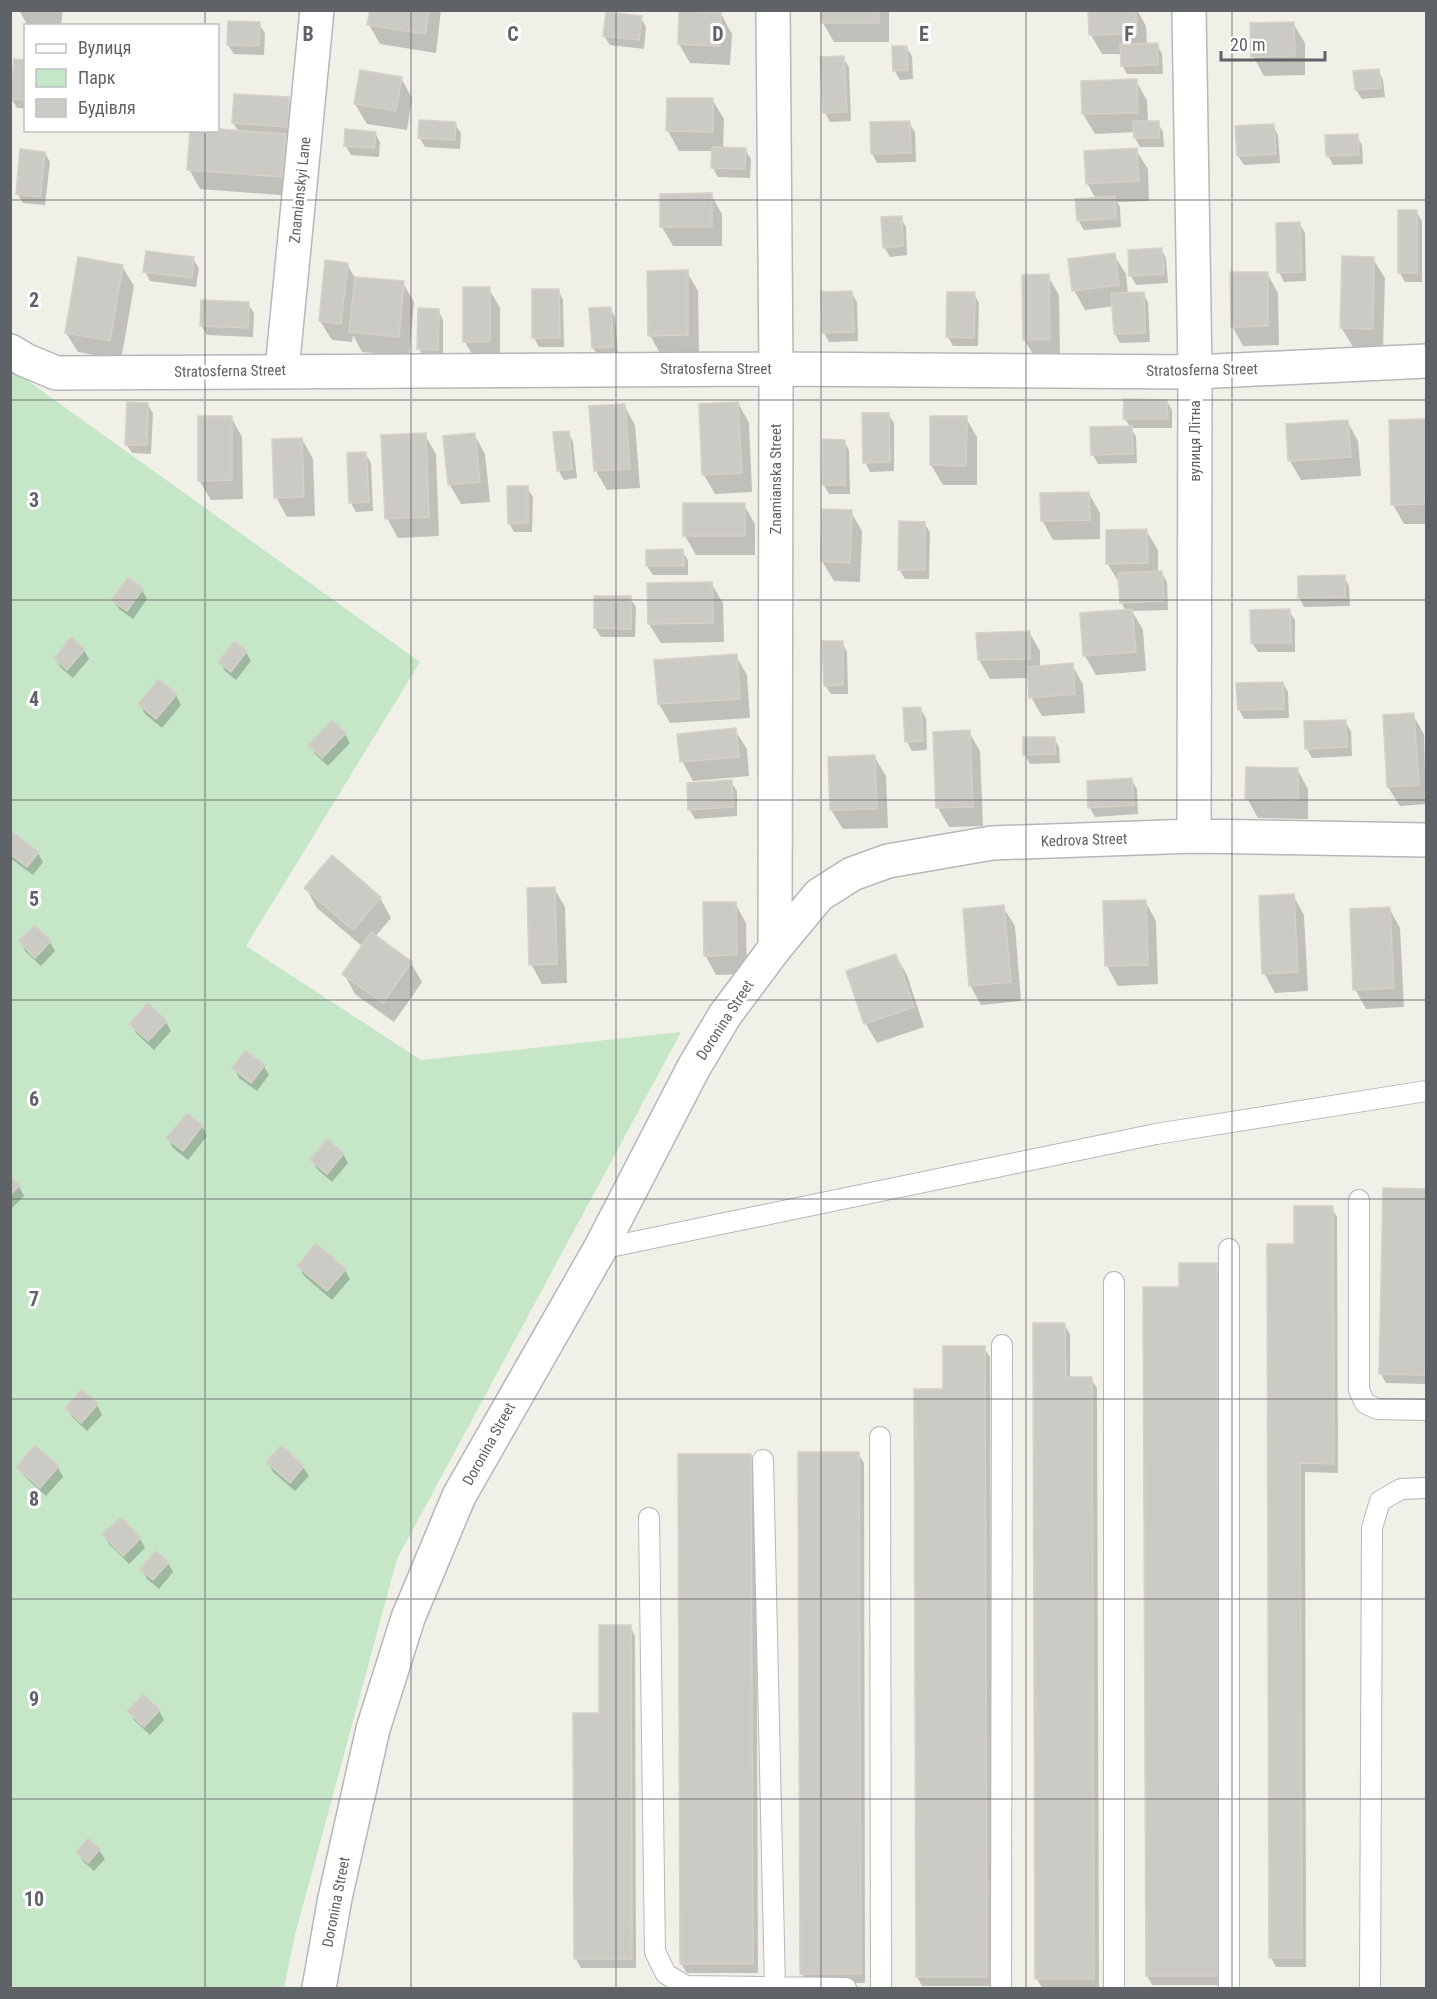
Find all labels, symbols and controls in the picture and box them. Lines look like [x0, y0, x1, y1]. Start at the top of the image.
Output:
text: B [302, 22, 314, 46]
text: C [507, 22, 519, 46]
text: D [712, 22, 724, 46]
text: E [919, 22, 929, 46]
text: F [1124, 22, 1134, 46]
legend [24, 24, 219, 132]
scale bar [1221, 24, 1324, 62]
text: 20 m [1230, 34, 1265, 55]
text: Вулиця [78, 37, 132, 58]
text: Парк [78, 67, 116, 88]
text: Будівля [78, 97, 136, 118]
street label: Znamianskyi Lane [285, 136, 315, 244]
text: 2 [29, 288, 39, 312]
street label: Stratosferna Street [660, 360, 772, 378]
street label: Stratosferna Street [1146, 360, 1258, 380]
street label: Stratosferna Street [174, 361, 286, 381]
street label: вулиця Літна [1186, 400, 1204, 482]
street label: Znamianska Street [767, 424, 785, 534]
text: 3 [29, 488, 39, 512]
text: 4 [29, 687, 39, 711]
street label: Kedrova Street [1041, 829, 1127, 851]
text: 5 [29, 887, 39, 911]
street label: Doronina Street [692, 977, 758, 1063]
text: 6 [29, 1087, 39, 1111]
text: 7 [29, 1287, 39, 1311]
street label: Doronina Street [459, 1399, 519, 1489]
text: 8 [29, 1487, 39, 1511]
text: 9 [29, 1687, 39, 1711]
street label: Doronina Street [318, 1855, 354, 1949]
text: 10 [24, 1887, 44, 1911]

